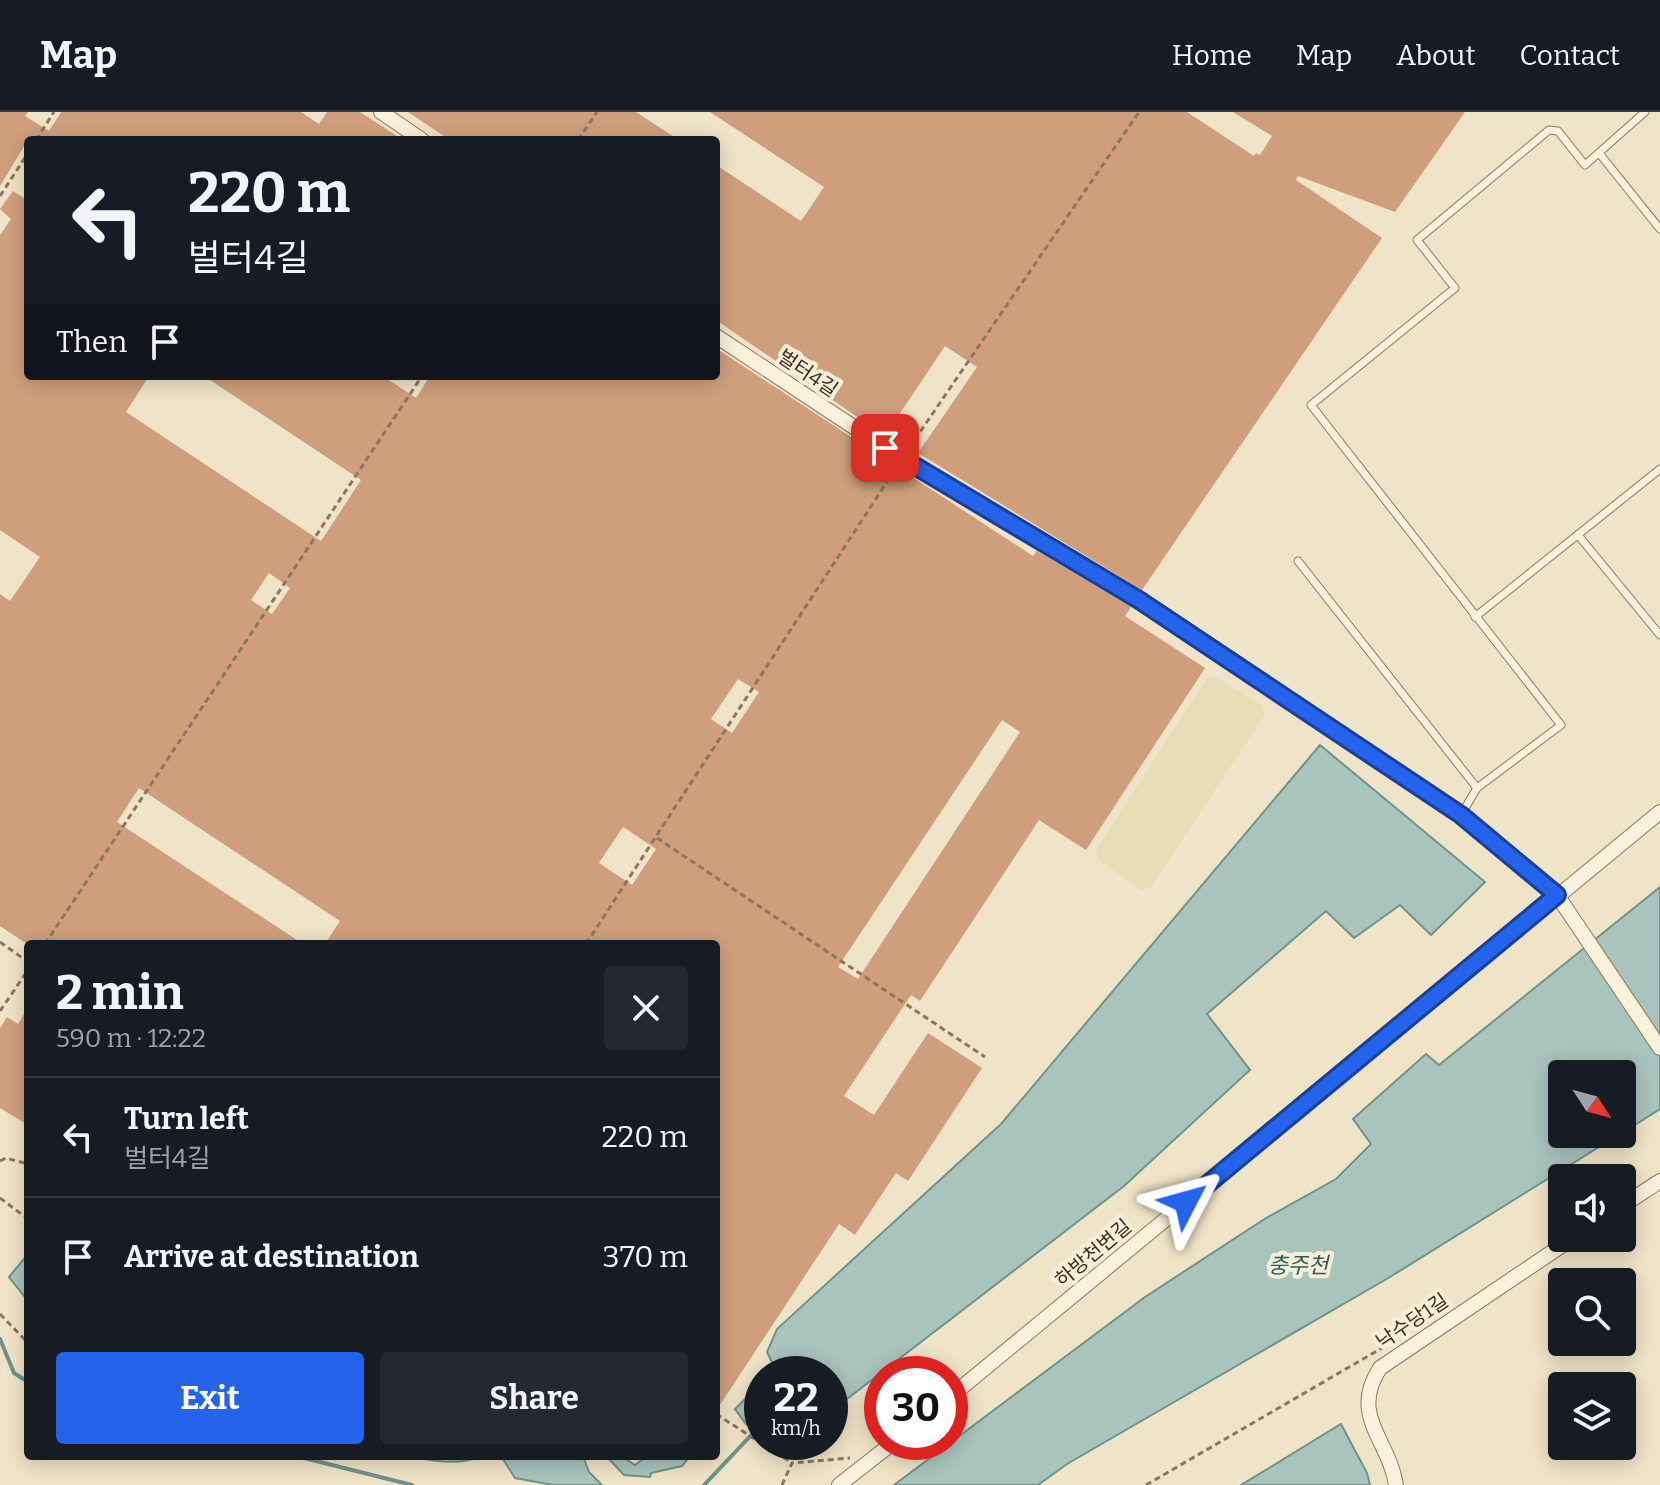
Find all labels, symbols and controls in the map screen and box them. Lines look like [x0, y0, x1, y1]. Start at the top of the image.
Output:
text: Map [40, 32, 117, 78]
text: Home [1172, 39, 1252, 72]
text: Map [1296, 39, 1352, 72]
text: About [1396, 39, 1476, 72]
text: Contact [1520, 39, 1620, 72]
text: 220 m [188, 160, 350, 227]
icon: left [56, 168, 160, 272]
text: 벌터4길 [188, 236, 308, 280]
icon: arrive [143, 320, 187, 364]
text: Then [56, 324, 127, 360]
street label: 벌터4길 [774, 344, 842, 402]
pin [851, 414, 919, 482]
icon: arrive [863, 426, 907, 470]
text: 2 min [56, 964, 184, 1022]
button: close [604, 966, 688, 1050]
text: 590 m · 12:22 [56, 1023, 206, 1054]
north arrow [1548, 1060, 1636, 1148]
map controls [1548, 1060, 1636, 1460]
text: Turn left [124, 1101, 249, 1137]
icon: left [56, 1115, 100, 1159]
text: 220 m [602, 1119, 688, 1155]
text: 벌터4길 [124, 1143, 211, 1174]
position arrow [1144, 1160, 1228, 1244]
button: sound [1548, 1164, 1636, 1252]
street label: 하방천변길 [1050, 1214, 1136, 1292]
icon: arrive [56, 1235, 100, 1279]
text: Arrive at destination [124, 1239, 419, 1275]
text: 370 m [603, 1239, 688, 1275]
water label: 충주천 [1268, 1252, 1331, 1279]
button: search [1548, 1268, 1636, 1356]
street label: 낙수당1길 [1371, 1288, 1453, 1354]
button: Exit [56, 1352, 364, 1444]
button: Share [380, 1352, 688, 1444]
speed limit sign: 30 [864, 1356, 968, 1460]
button: layers [1548, 1372, 1636, 1460]
text: 22 [773, 1374, 819, 1422]
text: km/h [771, 1416, 821, 1440]

